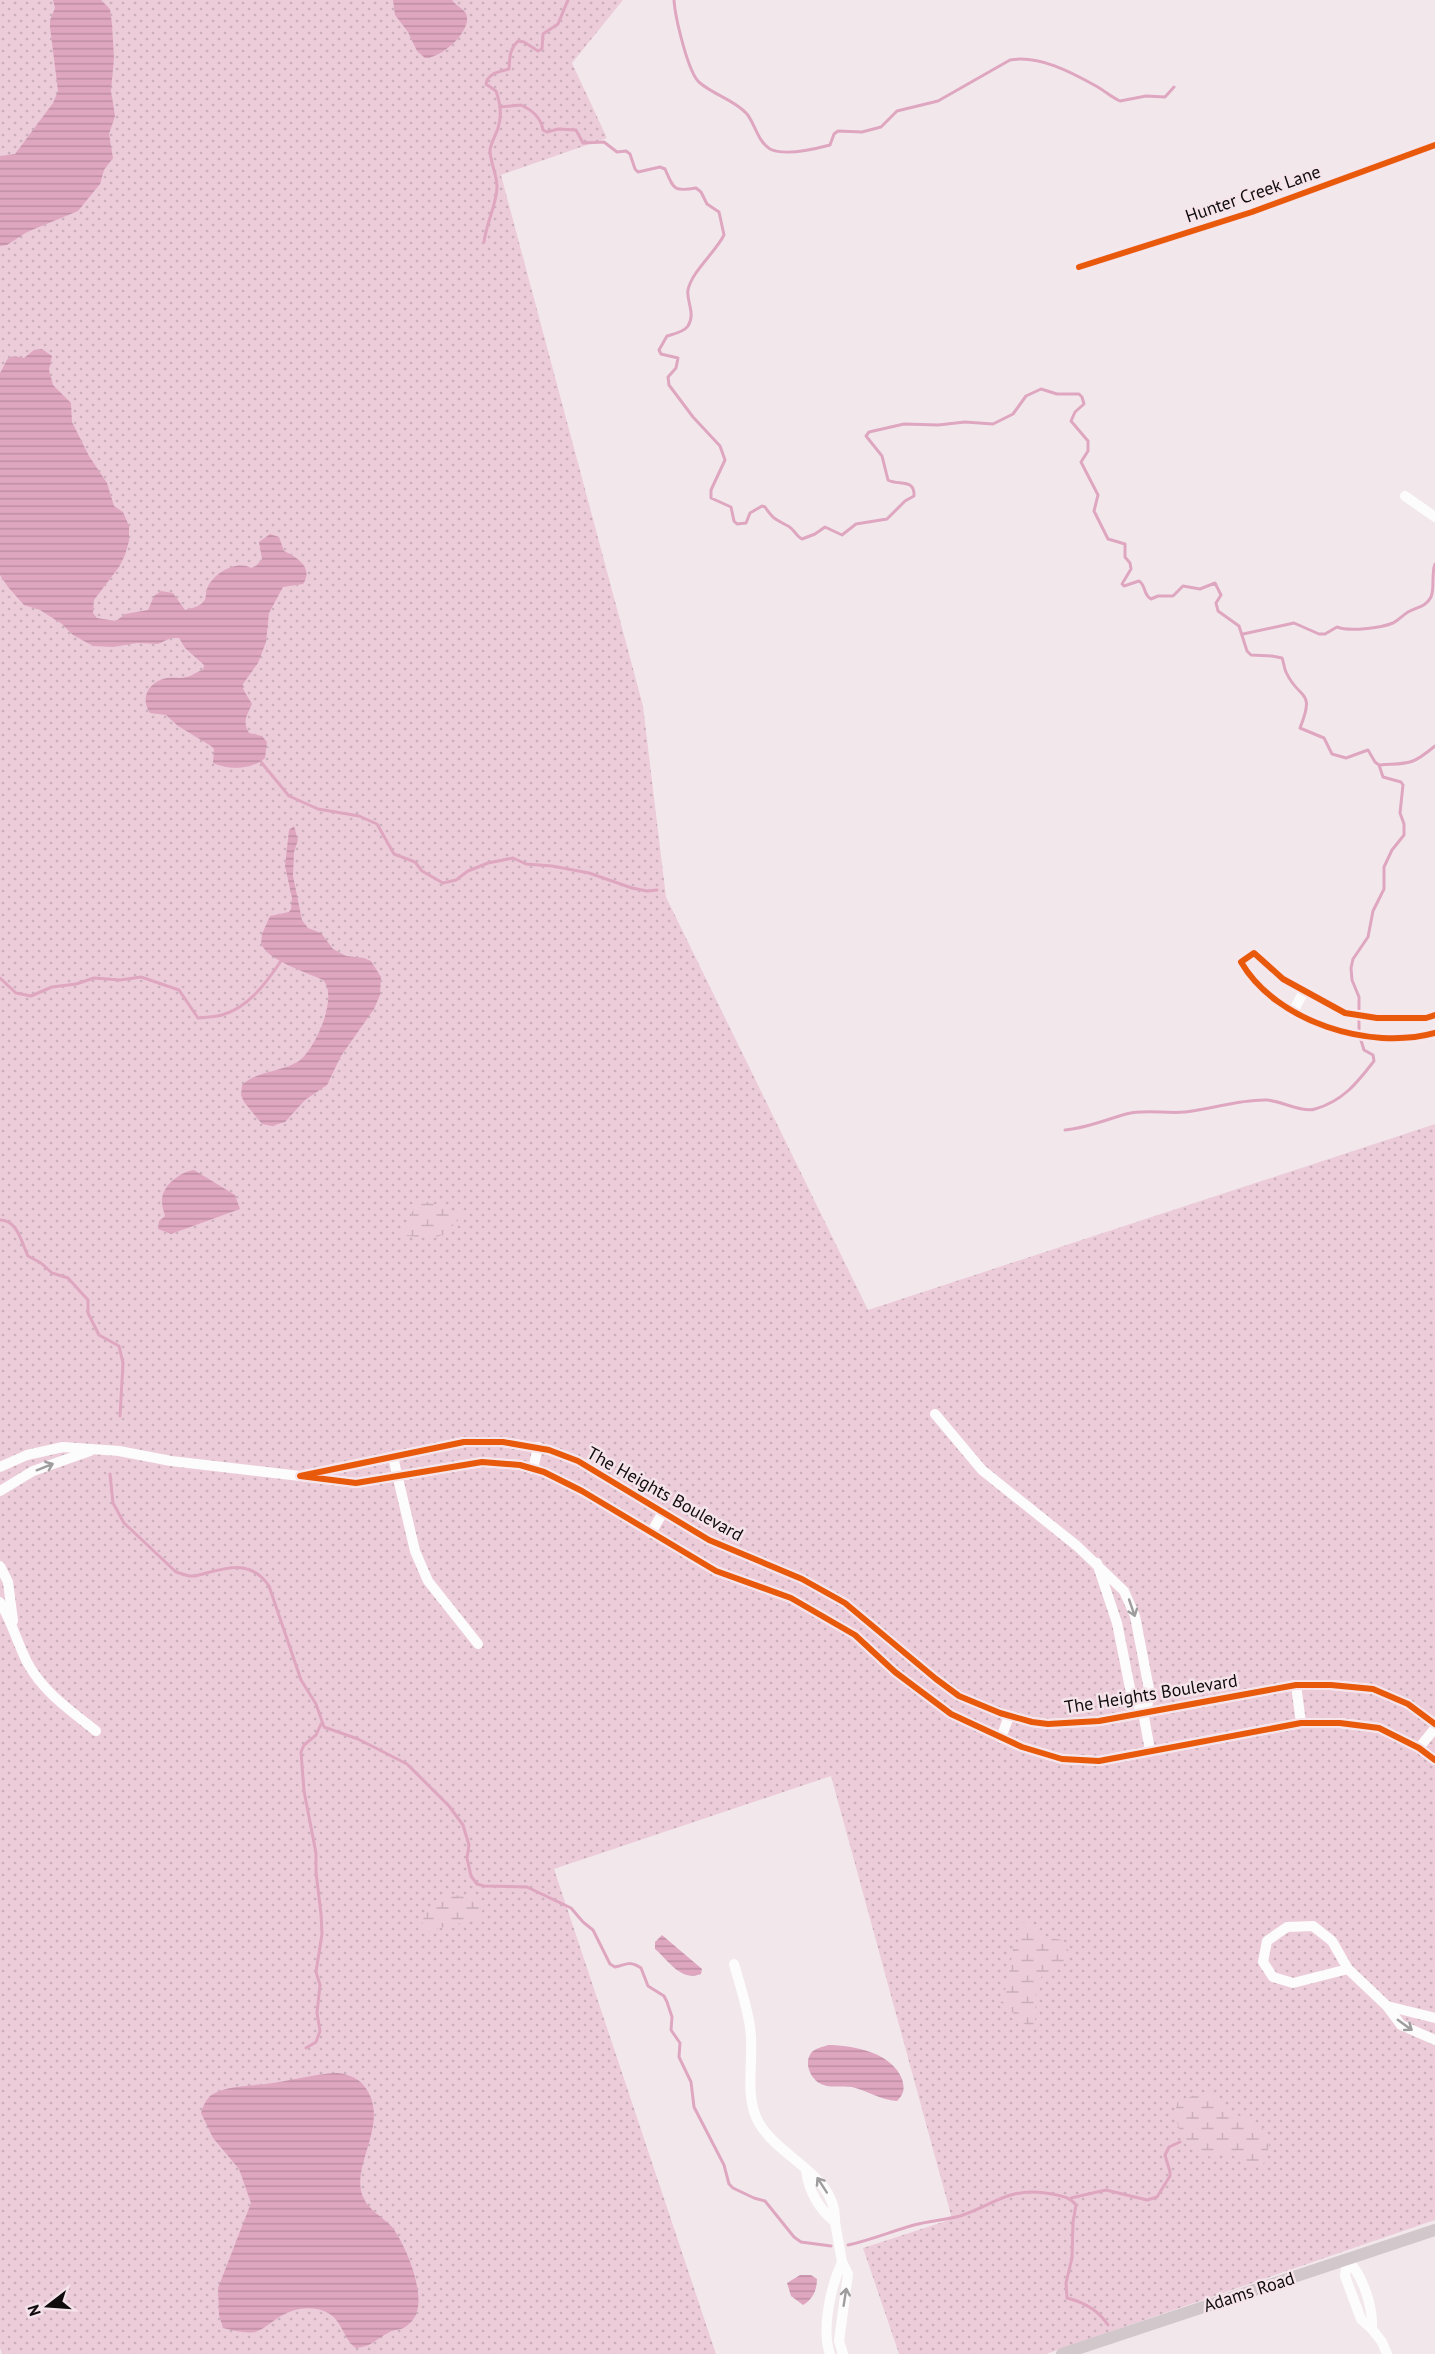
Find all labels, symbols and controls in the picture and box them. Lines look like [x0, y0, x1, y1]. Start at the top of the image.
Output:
street label: Hunter Creek Lane [1182, 160, 1324, 227]
street label: The Heights Boulevard [583, 1441, 747, 1546]
one-way arrow [35, 1461, 54, 1472]
one-way arrow [1128, 1599, 1139, 1617]
street label: The Heights Boulevard [1063, 1668, 1239, 1719]
one-way arrow [1397, 2018, 1413, 2031]
one-way arrow [816, 2178, 828, 2194]
street label: Adams Road [1200, 2266, 1297, 2317]
north arrow [18, 2276, 78, 2336]
one-way arrow [839, 2287, 850, 2307]
text: N [23, 2302, 45, 2318]

